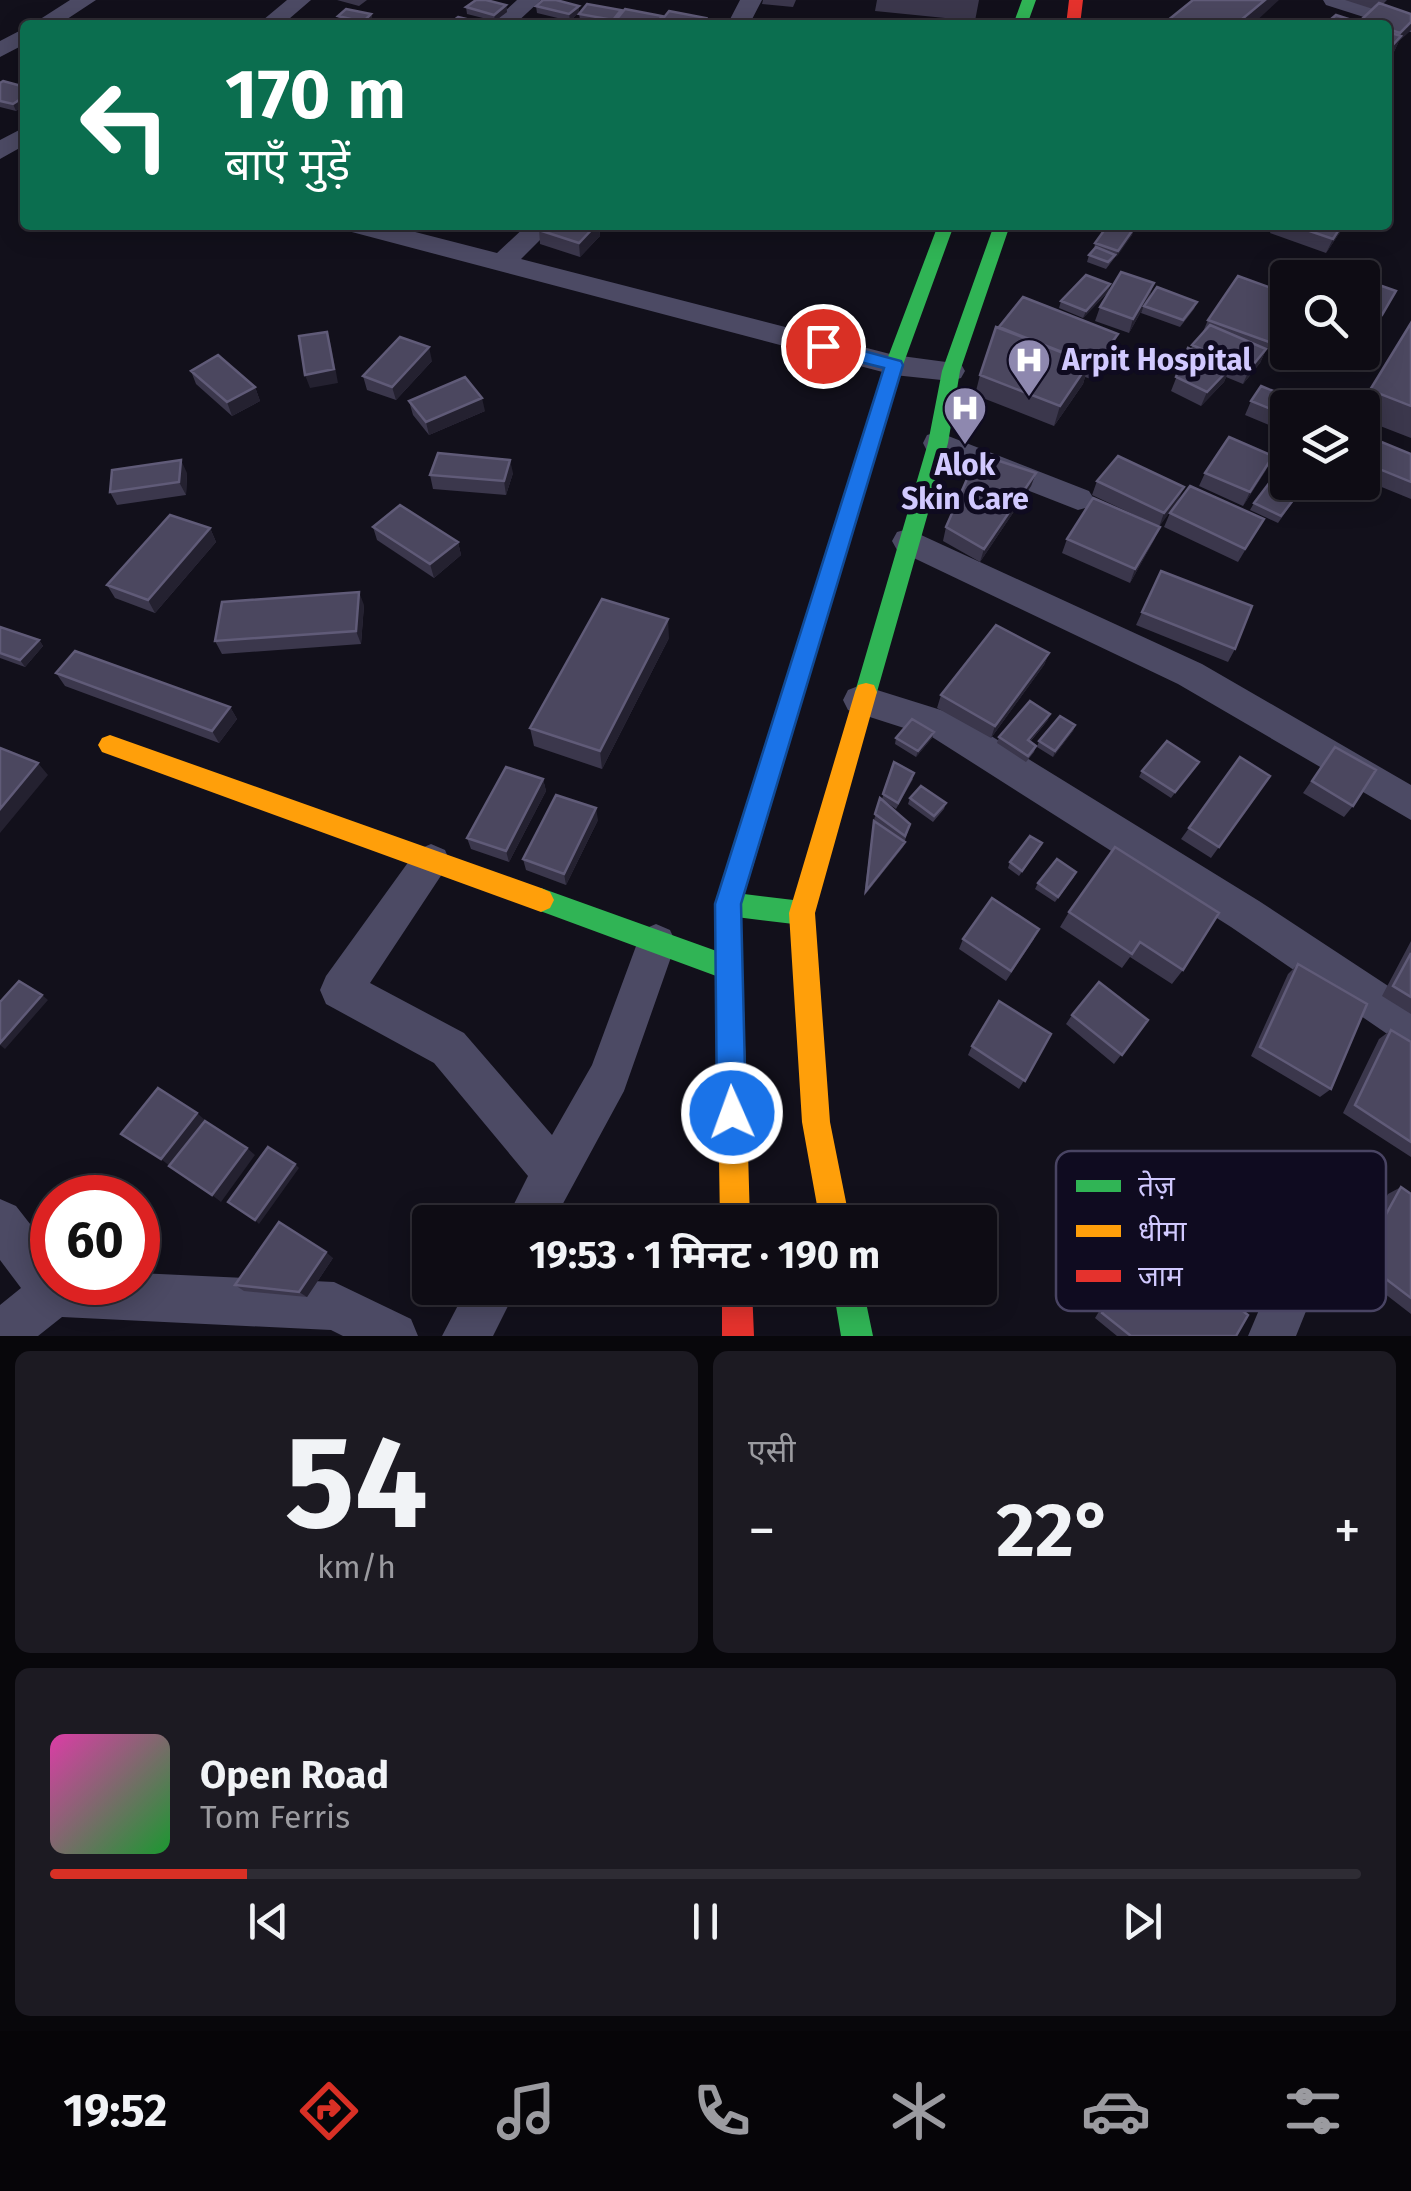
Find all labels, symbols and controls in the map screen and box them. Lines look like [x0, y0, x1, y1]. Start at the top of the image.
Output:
text: 170 m [225, 53, 406, 137]
icon: left [60, 60, 190, 190]
text: बाएँ मुड़ें [225, 138, 350, 192]
map controls [1270, 260, 1380, 500]
button: search [1270, 260, 1380, 370]
pin [781, 304, 866, 389]
icon: arrive [796, 319, 851, 374]
hospital icon: Arpit Hospital [1006, 337, 1052, 398]
place label: Arpit Hospital [1061, 342, 1252, 378]
hospital icon: Alok Skin Care [942, 385, 988, 446]
button: layers [1270, 390, 1380, 500]
place label: Alok Skin Care [901, 447, 1029, 517]
position arrow [680, 1061, 784, 1165]
legend [1056, 1151, 1386, 1311]
text: तेज़ [1138, 1170, 1176, 1203]
speed limit sign: 60 [30, 1175, 160, 1305]
text: धीमा [1138, 1215, 1187, 1248]
text: 19:53 · 1 मिनट · 190 m [529, 1232, 880, 1278]
text: जाम [1138, 1260, 1184, 1293]
text: 54 [285, 1405, 428, 1561]
text: एसी [748, 1432, 796, 1470]
text: 22° [996, 1486, 1113, 1576]
text: − [748, 1498, 776, 1564]
text: + [1334, 1498, 1361, 1564]
text: km/h [317, 1548, 396, 1586]
text: Open Road [200, 1752, 389, 1798]
text: Tom Ferris [200, 1798, 350, 1836]
icon: previous [241, 1894, 296, 1949]
icon: pause [678, 1894, 733, 1949]
icon: next [1115, 1894, 1170, 1949]
icon: directions [294, 2076, 364, 2146]
icon: music [491, 2076, 561, 2146]
icon: phone [687, 2076, 757, 2146]
icon: climate [884, 2076, 954, 2146]
icon: car [1081, 2076, 1151, 2146]
icon: filters [1278, 2076, 1348, 2146]
text: 19:52 [63, 2084, 167, 2138]

